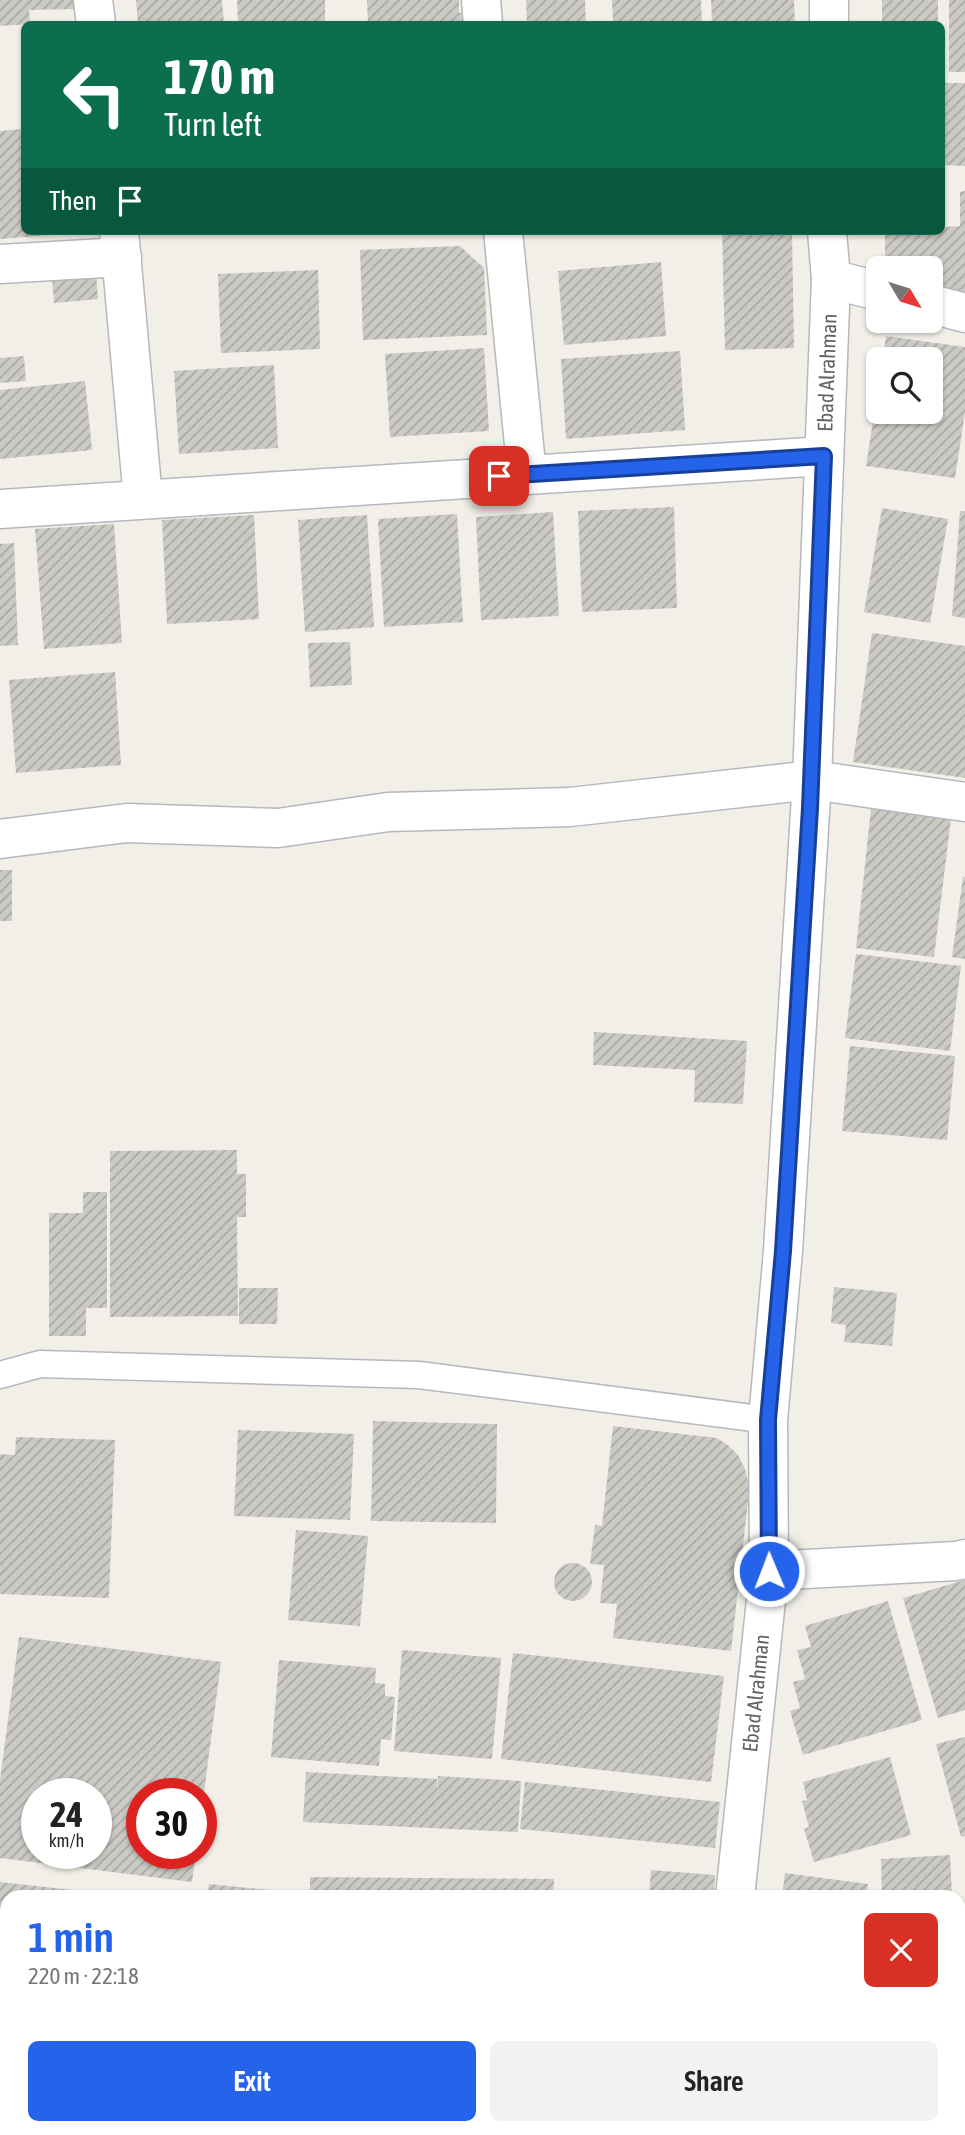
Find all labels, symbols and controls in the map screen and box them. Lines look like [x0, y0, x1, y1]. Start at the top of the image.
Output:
text: 170 m [164, 48, 275, 104]
icon: left [49, 49, 140, 140]
text: Turn left [164, 106, 262, 143]
icon: arrive [111, 182, 149, 220]
text: Then [49, 186, 97, 216]
north arrow [866, 256, 943, 332]
map controls [866, 256, 943, 424]
street label: Ebad Alrahman [812, 313, 841, 432]
button: search [866, 347, 943, 424]
pin [469, 446, 529, 506]
icon: arrive [480, 457, 518, 495]
position arrow [732, 1534, 806, 1608]
street label: Ebad Alrahman [737, 1633, 773, 1753]
speed limit sign: 30 [126, 1778, 217, 1869]
text: 24 [50, 1794, 83, 1834]
text: km/h [49, 1830, 84, 1851]
text: 1 min [28, 1913, 114, 1961]
button: close [864, 1913, 938, 1987]
text: 220 m · 22:18 [28, 1963, 139, 1989]
button: Exit [28, 2041, 476, 2121]
button: Share [490, 2041, 938, 2121]

